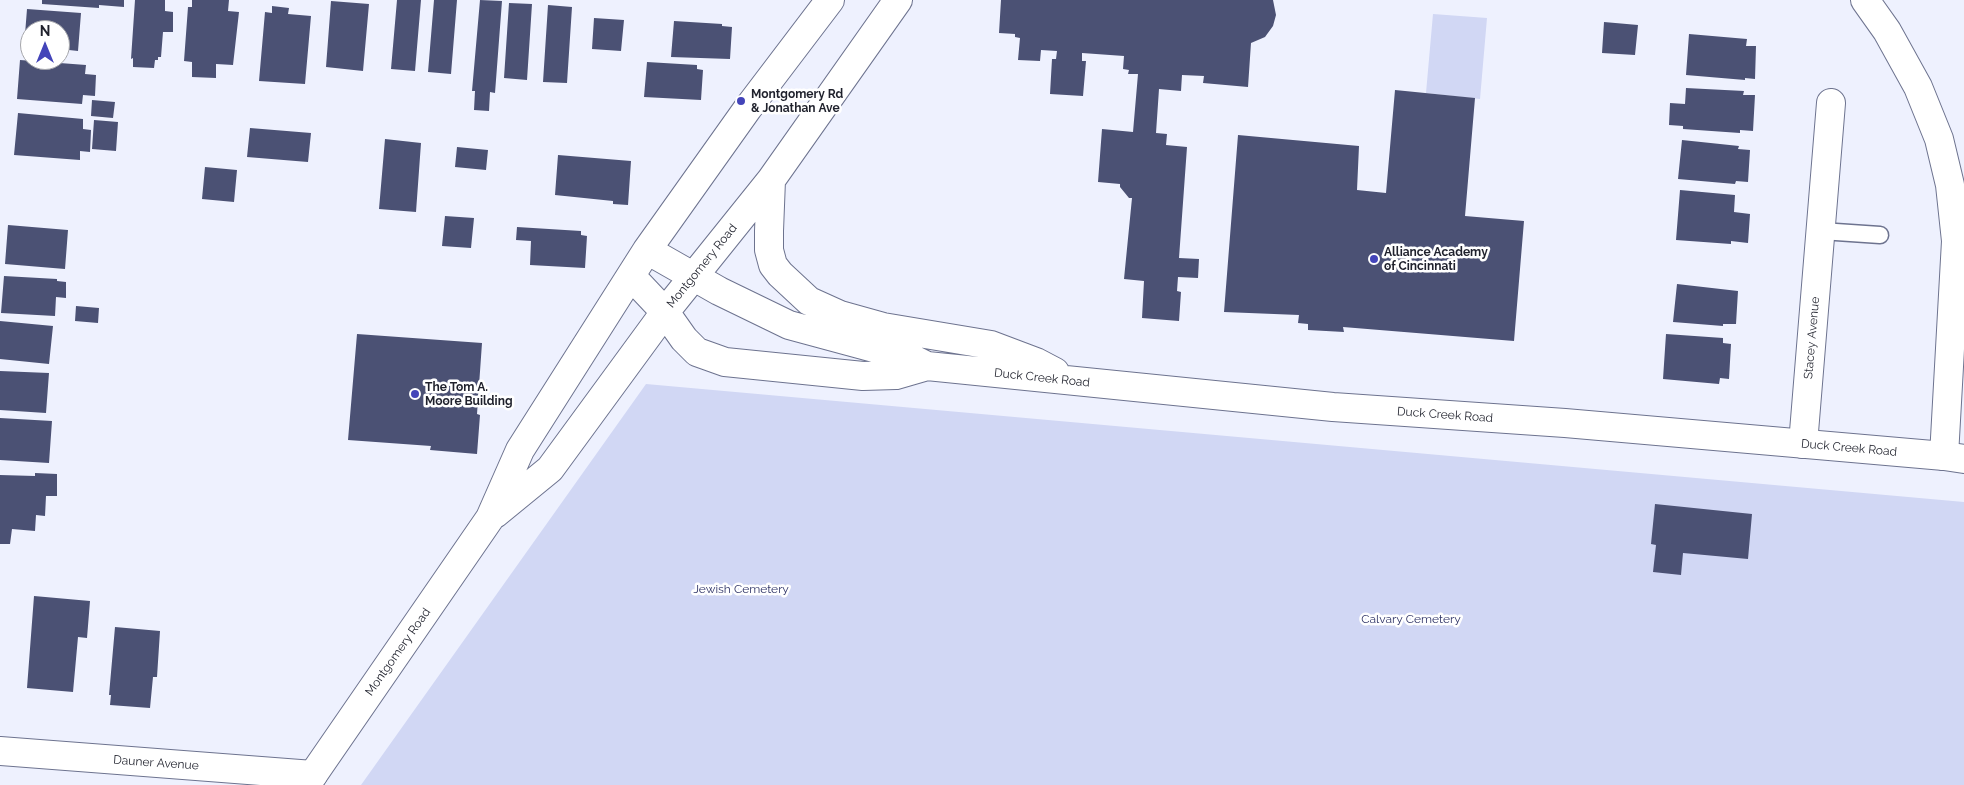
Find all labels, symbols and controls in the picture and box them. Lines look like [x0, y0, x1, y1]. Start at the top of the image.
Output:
north arrow [20, 20, 70, 70]
text: N [40, 23, 50, 39]
place label: Montgomery Rd & Jonathan Ave [751, 87, 843, 115]
marker: Montgomery Rd & Jonathan Ave [735, 95, 747, 107]
street label: Montgomery Road [664, 221, 740, 311]
place label: Alliance Academy of Cincinnati [1384, 245, 1488, 273]
marker: Alliance Academy of Cincinnati [1368, 253, 1380, 265]
street label: Stacey Avenue [1801, 296, 1823, 380]
street label: Duck Creek Road [993, 366, 1091, 390]
place label: The Tom A. Moore Building [425, 380, 513, 408]
marker: The Tom A. Moore Building [409, 388, 421, 400]
street label: Duck Creek Road [1396, 404, 1494, 426]
street label: Duck Creek Road [1800, 437, 1898, 459]
park label: Jewish Cemetery [693, 582, 789, 596]
street label: Montgomery Road [362, 605, 434, 699]
park label: Calvary Cemetery [1361, 612, 1461, 626]
street label: Dauner Avenue [113, 753, 199, 773]

